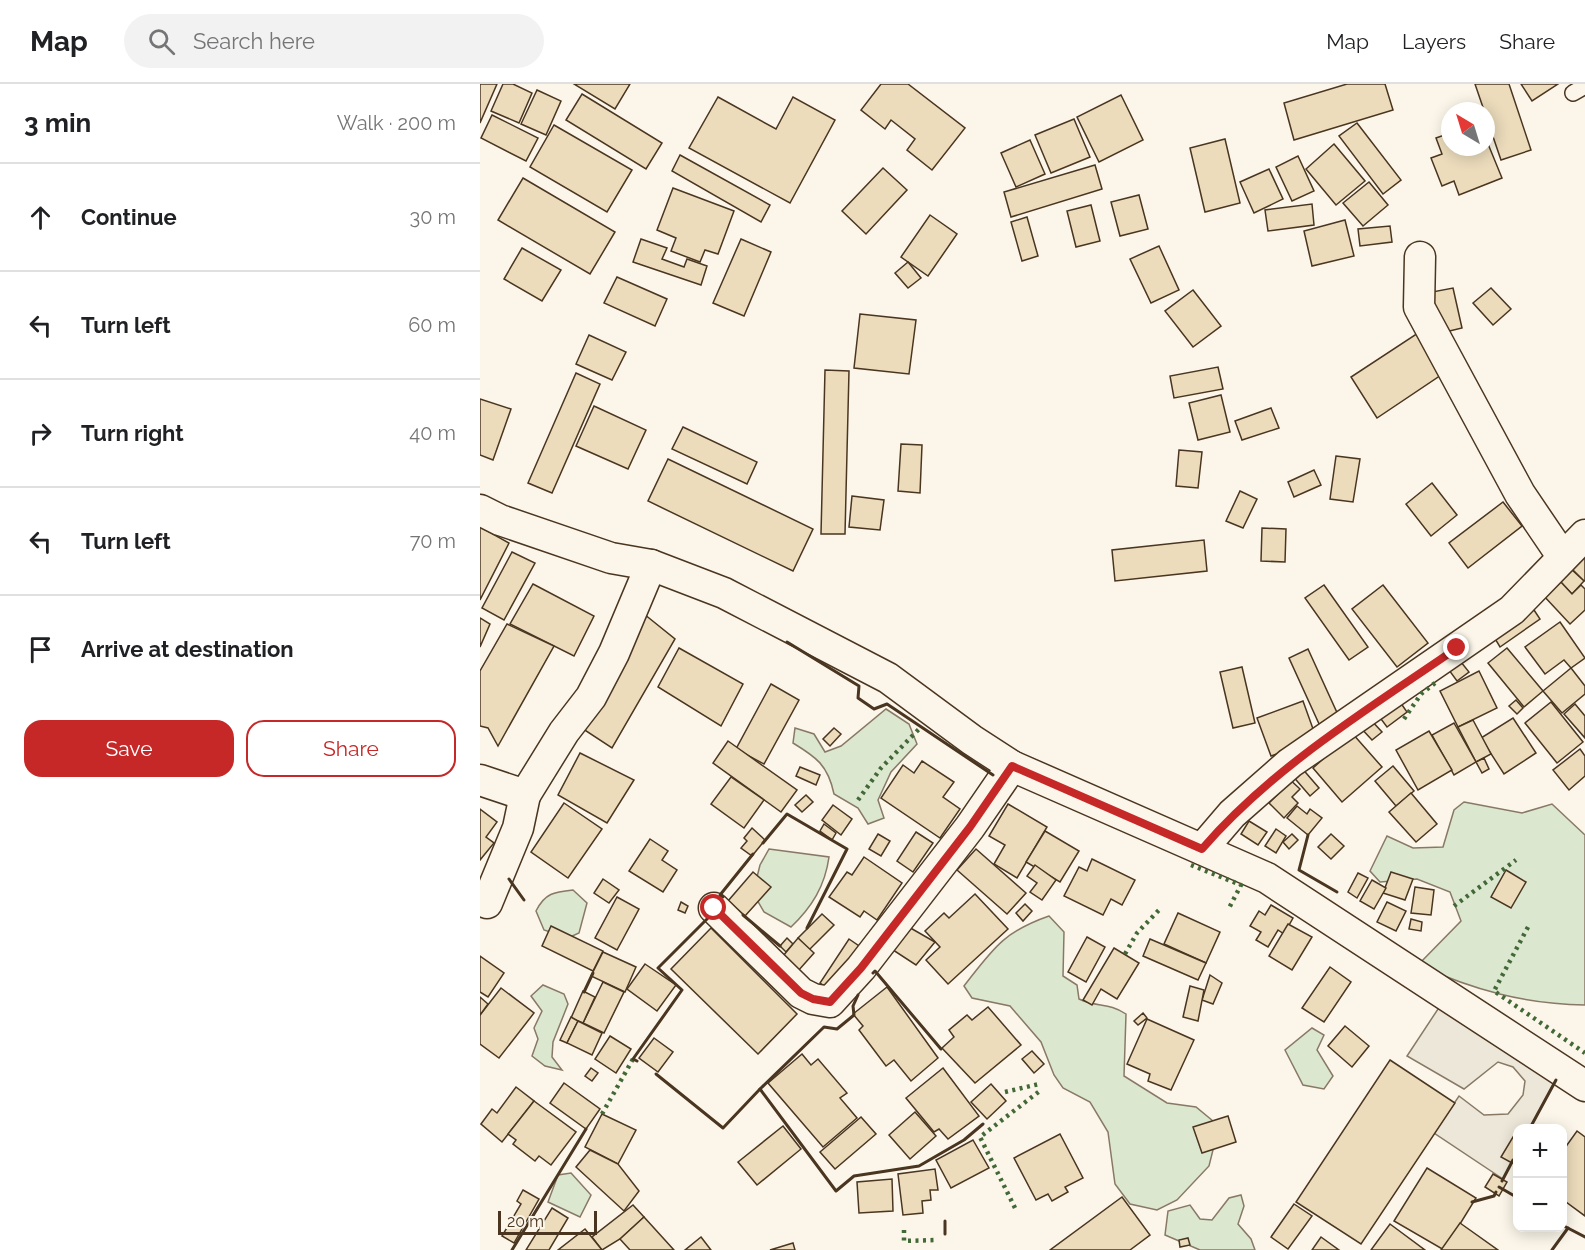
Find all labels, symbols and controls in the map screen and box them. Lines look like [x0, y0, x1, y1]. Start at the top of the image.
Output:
search box [124, 14, 544, 68]
text: Map [30, 25, 88, 58]
icon: search [145, 25, 178, 58]
text: Search here [193, 28, 315, 54]
text: Map [1326, 29, 1369, 54]
text: Layers [1402, 29, 1466, 54]
text: Share [1499, 29, 1555, 54]
north arrow [1441, 102, 1495, 156]
text: 3 min [24, 108, 91, 138]
text: Walk · 200 m [337, 111, 456, 135]
icon: ahead [24, 201, 57, 234]
text: Continue [81, 204, 177, 230]
text: 30 m [410, 205, 456, 229]
icon: left [24, 309, 57, 342]
text: Turn left [81, 312, 171, 338]
text: 60 m [408, 313, 456, 337]
icon: right [24, 417, 57, 450]
text: Turn right [81, 420, 184, 446]
text: 40 m [409, 421, 456, 445]
icon: left [24, 525, 57, 558]
text: Turn left [81, 528, 171, 554]
text: 70 m [410, 529, 456, 553]
icon: arrive [24, 633, 57, 666]
route end [1443, 634, 1469, 660]
text: Arrive at destination [81, 636, 294, 662]
button: Save [24, 720, 234, 777]
button: Share [246, 720, 456, 777]
route start [700, 894, 726, 920]
map controls [1513, 1124, 1567, 1232]
button: + [1513, 1124, 1567, 1178]
button: − [1513, 1178, 1567, 1232]
scale bar [498, 1208, 597, 1236]
text: 20 m [507, 1212, 544, 1231]

